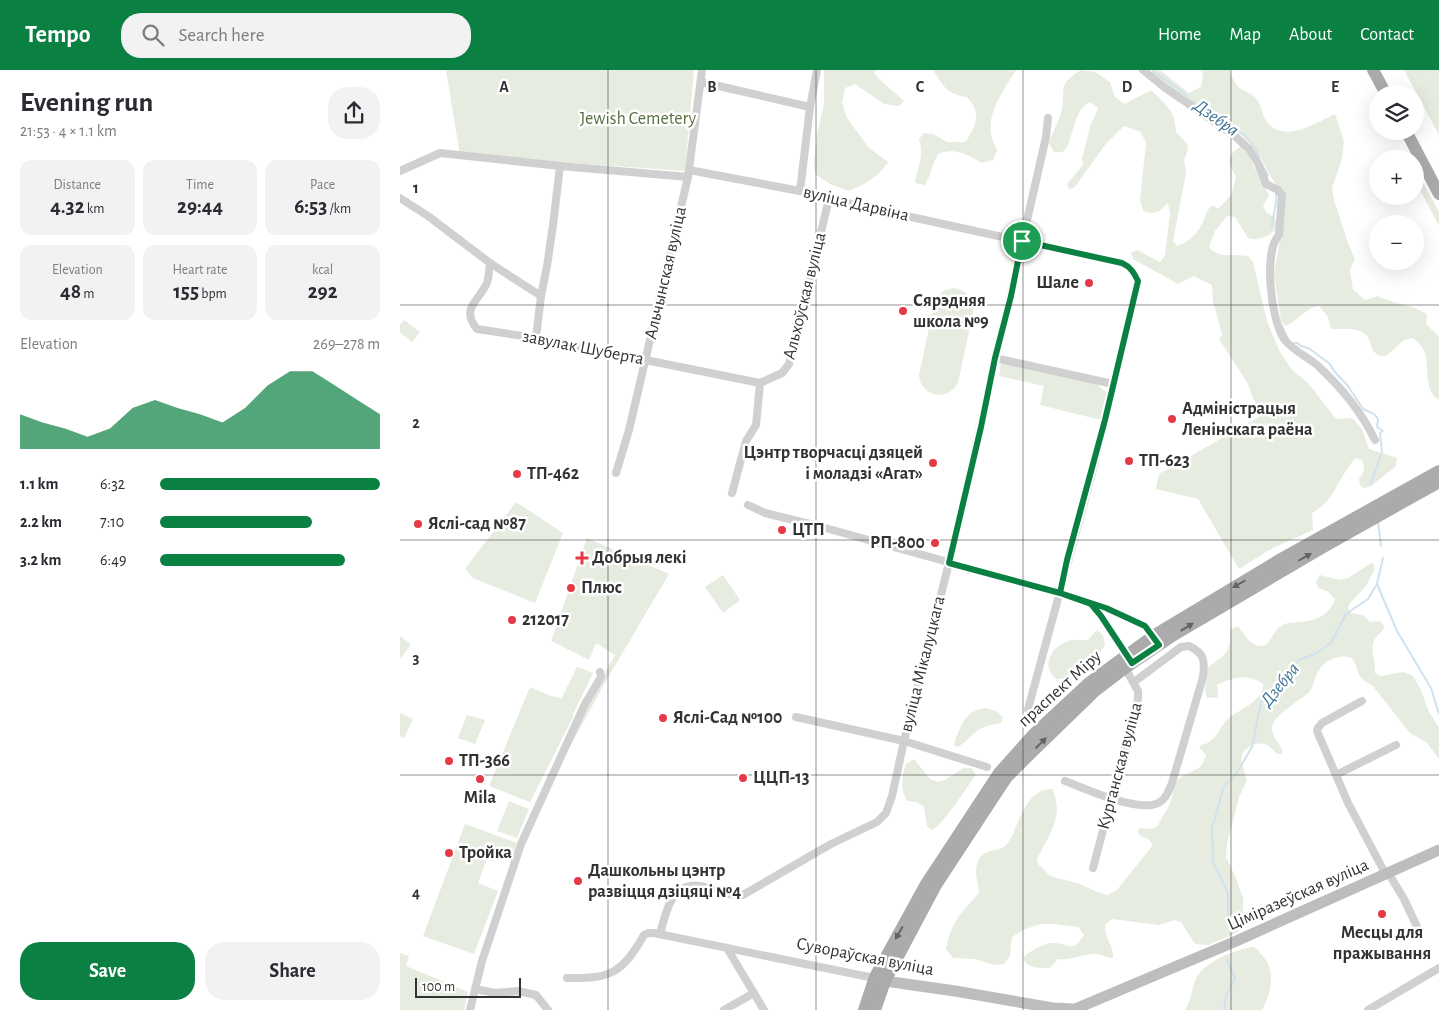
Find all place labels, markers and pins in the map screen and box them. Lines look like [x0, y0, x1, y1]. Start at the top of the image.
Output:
pin [1001, 220, 1043, 262]
place label: Шале [1036, 274, 1079, 292]
marker: Шале [1083, 277, 1095, 289]
place label: Сярэдняя школа №9 [913, 292, 989, 331]
marker: Сярэдняя школа №9 [897, 305, 909, 317]
place label: Адміністрацыя Ленінскага раёна [1182, 400, 1313, 439]
marker: Адміністрацыя Ленінскага раёна [1166, 413, 1178, 425]
place label: Цэнтр творчасці дзяцей і моладзі «Агат» [744, 444, 923, 483]
place label: ТП-623 [1139, 452, 1190, 470]
marker: ТП-623 [1123, 455, 1135, 467]
marker: Цэнтр творчасці дзяцей і моладзі «Агат» [927, 457, 939, 469]
place label: ТП-462 [527, 465, 580, 483]
marker: ТП-462 [511, 468, 523, 480]
place label: Яслі-сад №87 [428, 515, 526, 533]
marker: Яслі-сад №87 [412, 518, 424, 530]
place label: ЦТП [792, 521, 825, 539]
marker: ЦТП [776, 524, 788, 536]
place label: РП-800 [870, 534, 925, 552]
marker: РП-800 [929, 537, 941, 549]
place label: Добрыя лекі [592, 549, 686, 567]
marker: Добрыя лекі [576, 552, 588, 564]
place label: Плюс [581, 579, 622, 597]
marker: Плюс [565, 582, 577, 594]
place label: 212017 [522, 611, 569, 629]
marker: 212017 [506, 614, 518, 626]
place label: Яслі-Сад №100 [673, 709, 782, 727]
marker: Яслі-Сад №100 [657, 712, 669, 724]
place label: ТП-366 [459, 752, 510, 770]
marker: ТП-366 [443, 755, 455, 767]
place label: ЦЦП-13 [753, 769, 810, 787]
marker: ЦЦП-13 [737, 772, 749, 784]
marker: Mila [474, 773, 486, 785]
place label: Mila [464, 789, 497, 807]
place label: Тройка [459, 844, 512, 862]
marker: Тройка [443, 847, 455, 859]
place label: Дашкольны цэнтр развіцця дзіцяці №4 [588, 862, 741, 901]
marker: Дашкольны цэнтр развіцця дзіцяці №4 [572, 875, 584, 887]
marker: Месцы для пражывання [1376, 908, 1388, 920]
place label: Месцы для пражывання [1333, 924, 1431, 963]

